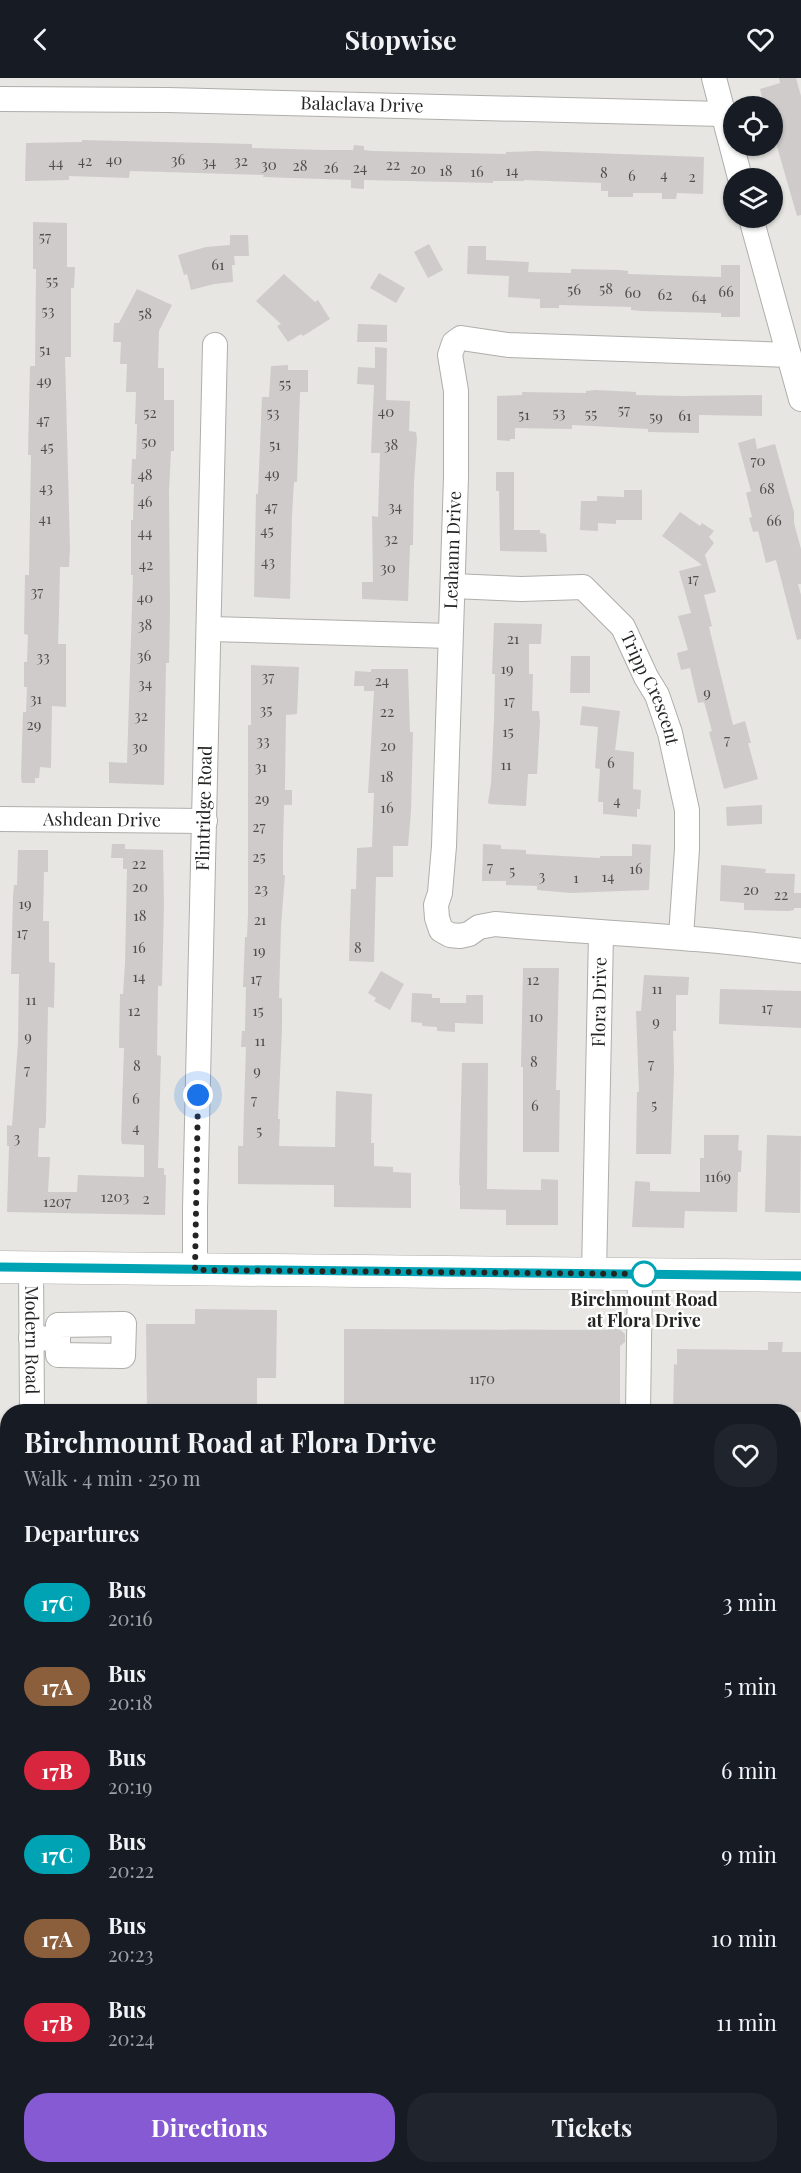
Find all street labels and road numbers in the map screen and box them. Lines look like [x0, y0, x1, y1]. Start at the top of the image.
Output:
street label: Balaclava Drive [300, 90, 424, 117]
street label: Leahann Drive [438, 490, 466, 609]
street label: Tripp Crescent [616, 627, 685, 748]
street label: Flintridge Road [190, 745, 217, 871]
street label: Ashdean Drive [42, 806, 161, 832]
street label: Flora Drive [586, 957, 612, 1047]
street label: Modern Road [20, 1285, 45, 1395]

